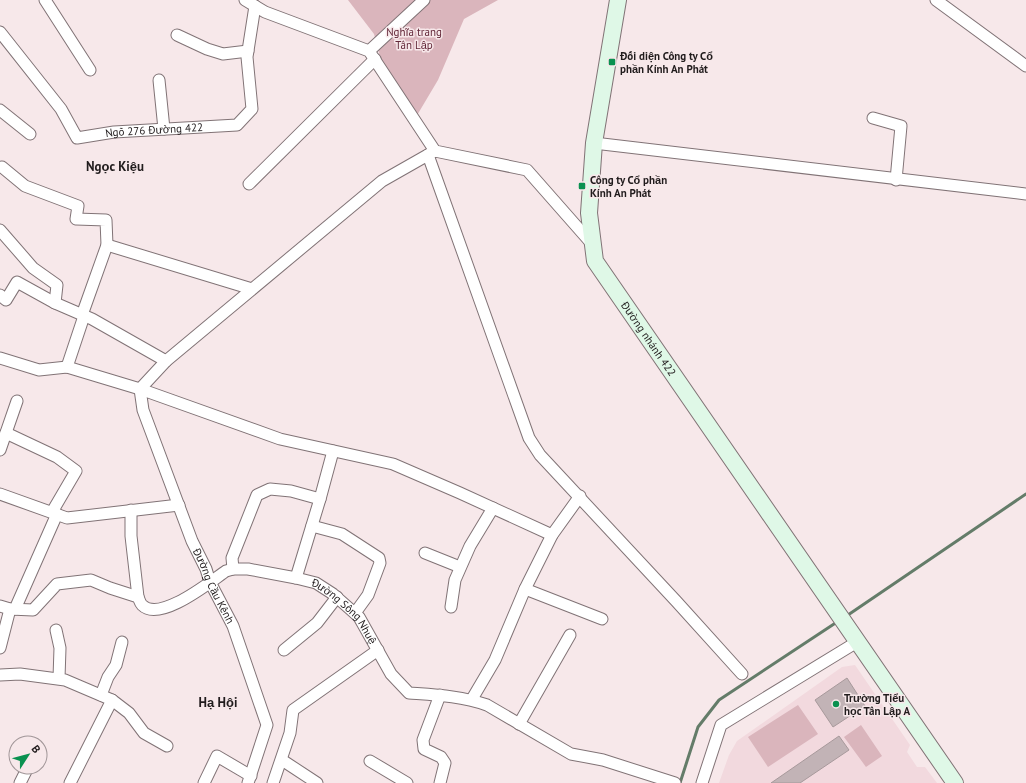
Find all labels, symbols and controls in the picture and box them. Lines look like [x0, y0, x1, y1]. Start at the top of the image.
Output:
park label: Nghĩa trang Tân Lập [386, 25, 442, 52]
place label: Đối diện Công ty Cổ phần Kính An Phát [619, 49, 713, 76]
marker: Đối diện Công ty Cổ phần Kính An Phát [607, 57, 617, 67]
street label: Ngõ 276 Đường 422 [104, 120, 203, 140]
district label: Ngọc Kiệu [86, 158, 144, 175]
place label: Công ty Cổ phần Kính An Phát [590, 173, 667, 200]
marker: Công ty Cổ phần Kính An Phát [577, 181, 587, 191]
street label: Đường nhánh 422 [618, 298, 679, 379]
street label: Đường Cầu Kênh [189, 545, 237, 626]
street label: Đường Sông Nhuệ [310, 575, 380, 647]
place label: Trường Tiểu học Tân Lập A [844, 691, 910, 718]
district label: Hạ Hội [199, 694, 237, 711]
marker: Trường Tiểu học Tân Lập A [831, 699, 841, 709]
north arrow [8, 735, 48, 775]
text: B [29, 742, 44, 756]

